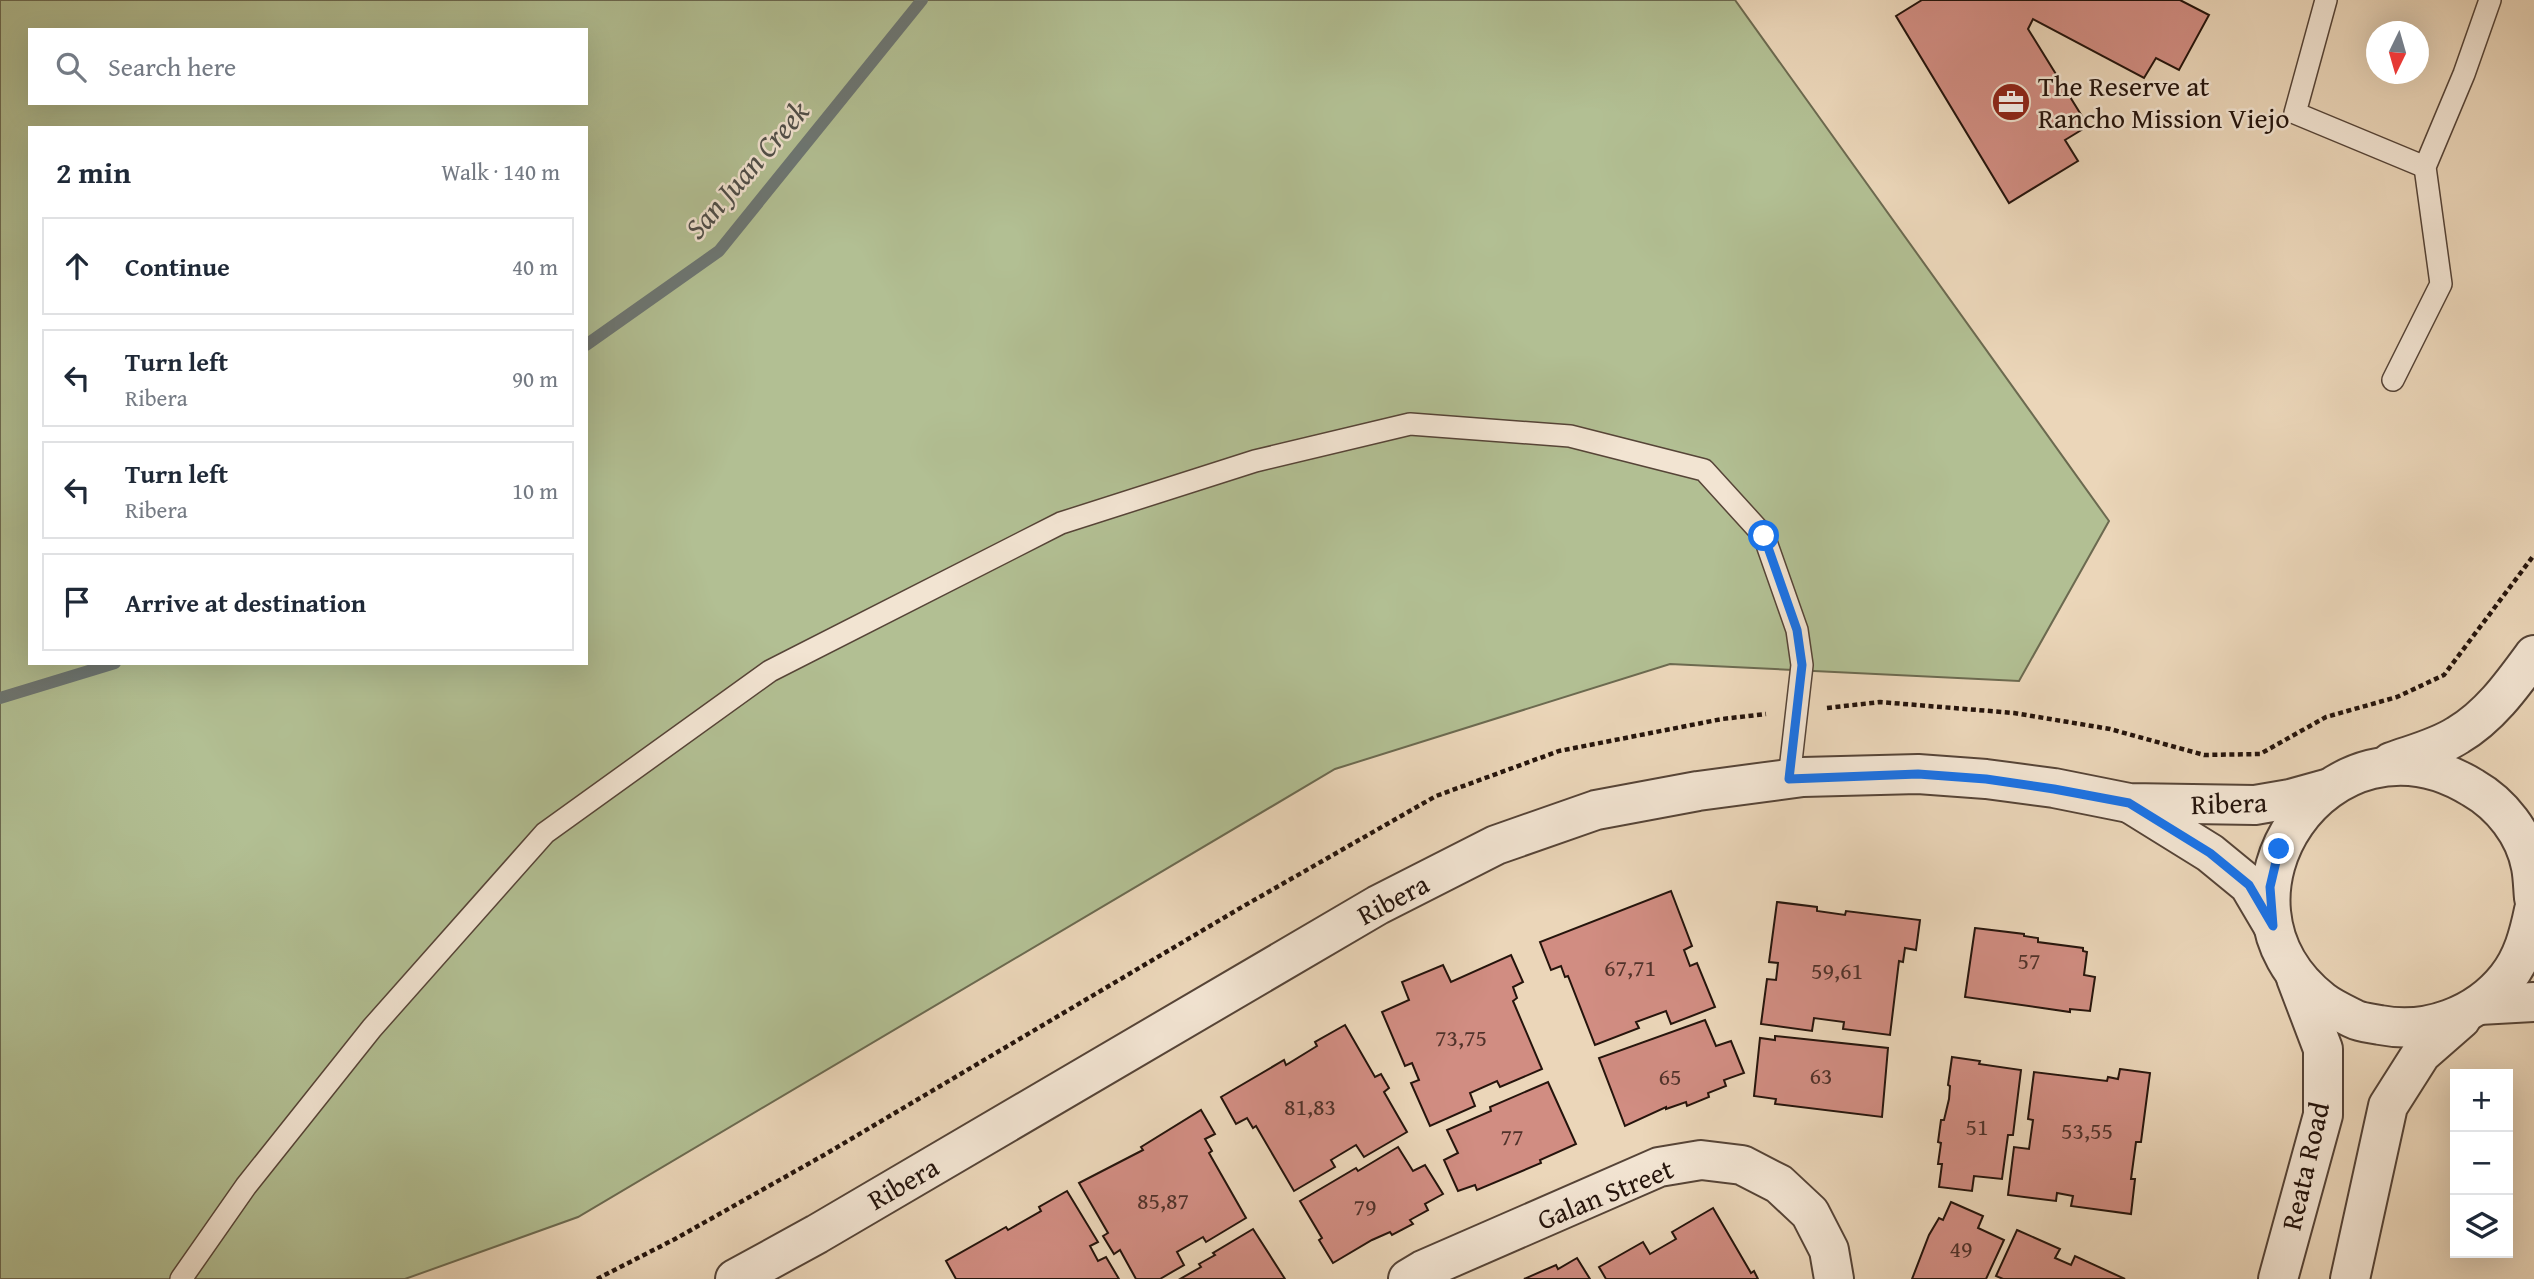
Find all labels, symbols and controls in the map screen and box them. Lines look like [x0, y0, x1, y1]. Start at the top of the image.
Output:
north arrow [2366, 21, 2429, 84]
search box [28, 28, 588, 105]
text: Search here [108, 47, 236, 86]
icon: search [52, 48, 90, 86]
place label: The Reserve at Rancho Mission Viejo [2038, 65, 2289, 138]
office icon: The Reserve at Rancho Mission Viejo [1990, 81, 2032, 123]
water label: San Juan Creek [674, 90, 819, 248]
text: 2 min [56, 150, 131, 194]
text: Walk · 140 m [441, 155, 560, 188]
icon: ahead [58, 247, 96, 285]
text: Continue [125, 247, 230, 286]
text: 40 m [512, 250, 558, 283]
text: Turn left [125, 342, 228, 381]
icon: left [58, 359, 96, 397]
text: 90 m [512, 362, 558, 395]
text: Ribera [125, 381, 188, 414]
text: Turn left [125, 454, 228, 493]
icon: left [58, 471, 96, 509]
text: 10 m [512, 474, 558, 507]
text: Ribera [125, 493, 188, 526]
route start [1748, 520, 1779, 551]
icon: arrive [58, 583, 96, 621]
text: Arrive at destination [125, 583, 366, 622]
street label: Ribera [2190, 781, 2268, 824]
route end [2263, 833, 2294, 864]
street label: Ribera [1350, 862, 1437, 935]
house number: 57 [2017, 943, 2041, 978]
house number: 67,71 [1604, 950, 1656, 985]
house number: 59,61 [1811, 953, 1863, 988]
house number: 73,75 [1435, 1020, 1487, 1055]
house number: 63 [1809, 1058, 1833, 1093]
house number: 65 [1658, 1059, 1682, 1094]
map controls [2450, 1069, 2513, 1258]
button: + [2450, 1069, 2513, 1132]
house number: 81,83 [1284, 1089, 1336, 1124]
street label: Reata Road [2270, 1098, 2339, 1234]
house number: 51 [1965, 1109, 1989, 1144]
house number: 53,55 [2061, 1113, 2113, 1148]
house number: 77 [1500, 1119, 1524, 1154]
button: − [2450, 1132, 2513, 1195]
street label: Ribera [860, 1145, 947, 1219]
street label: Galan Street [1531, 1148, 1679, 1239]
house number: 85,87 [1137, 1183, 1189, 1218]
house number: 79 [1353, 1189, 1377, 1224]
button: layers [2450, 1195, 2513, 1258]
house number: 49 [1949, 1231, 1973, 1266]

